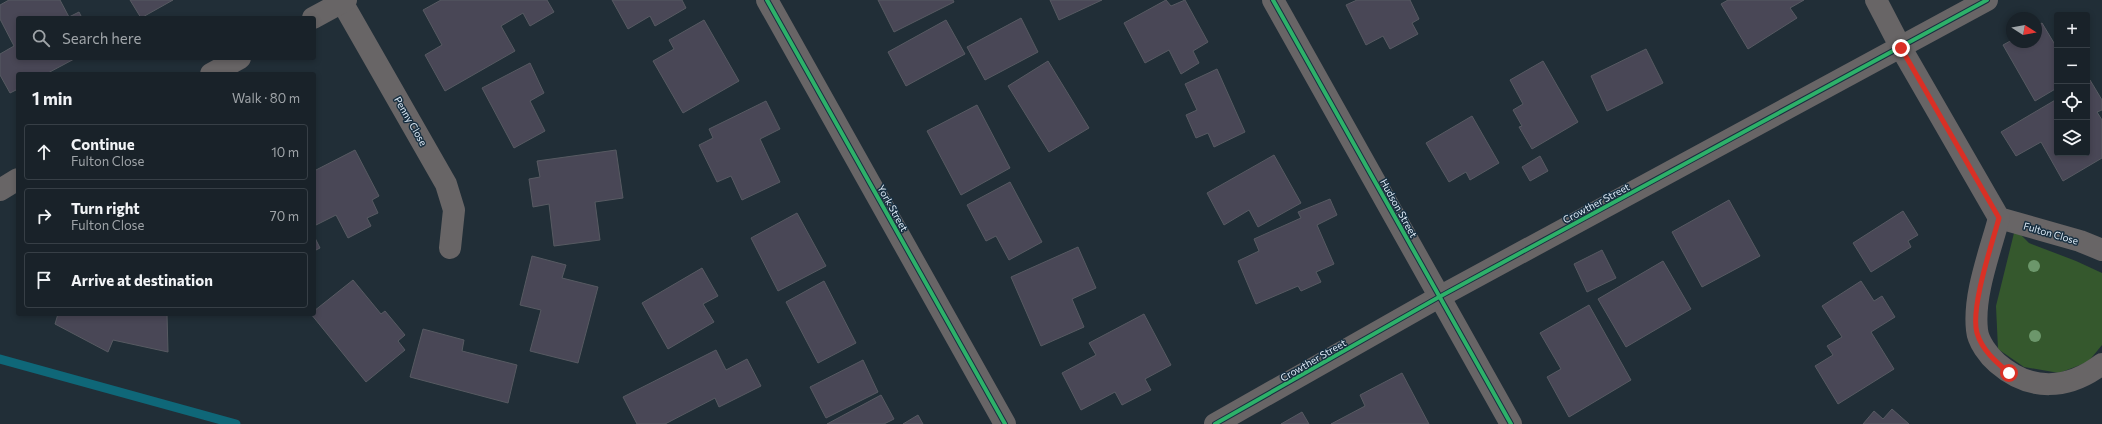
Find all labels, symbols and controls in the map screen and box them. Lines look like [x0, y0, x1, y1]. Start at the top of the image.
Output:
north arrow [2006, 12, 2042, 48]
map controls [2054, 12, 2090, 156]
button: + [2054, 12, 2090, 48]
search box [16, 16, 316, 60]
icon: search [30, 27, 52, 49]
text: Search here [62, 29, 141, 47]
route end [1892, 39, 1910, 57]
button: − [2054, 48, 2090, 84]
button: locate [2054, 84, 2090, 120]
text: 1 min [32, 88, 72, 109]
text: Walk · 80 m [232, 90, 300, 106]
street label: Penny Close [392, 94, 430, 148]
button: layers [2054, 120, 2090, 156]
text: Continue [71, 135, 135, 153]
icon: ahead [33, 141, 55, 163]
text: 10 m [271, 144, 299, 160]
text: Fulton Close [71, 153, 144, 169]
street label: Hudson Street [1378, 177, 1420, 239]
street label: Crowther Street [1561, 180, 1631, 226]
street label: York Street [875, 183, 911, 233]
text: Turn right [71, 199, 140, 217]
icon: right [33, 205, 55, 227]
text: 70 m [270, 208, 299, 224]
text: Fulton Close [71, 217, 144, 233]
street label: Fulton Close [2022, 219, 2080, 247]
icon: arrive [33, 269, 55, 291]
text: Arrive at destination [71, 271, 213, 289]
street label: Crowther Street [1278, 336, 1348, 384]
route start [2000, 364, 2018, 382]

